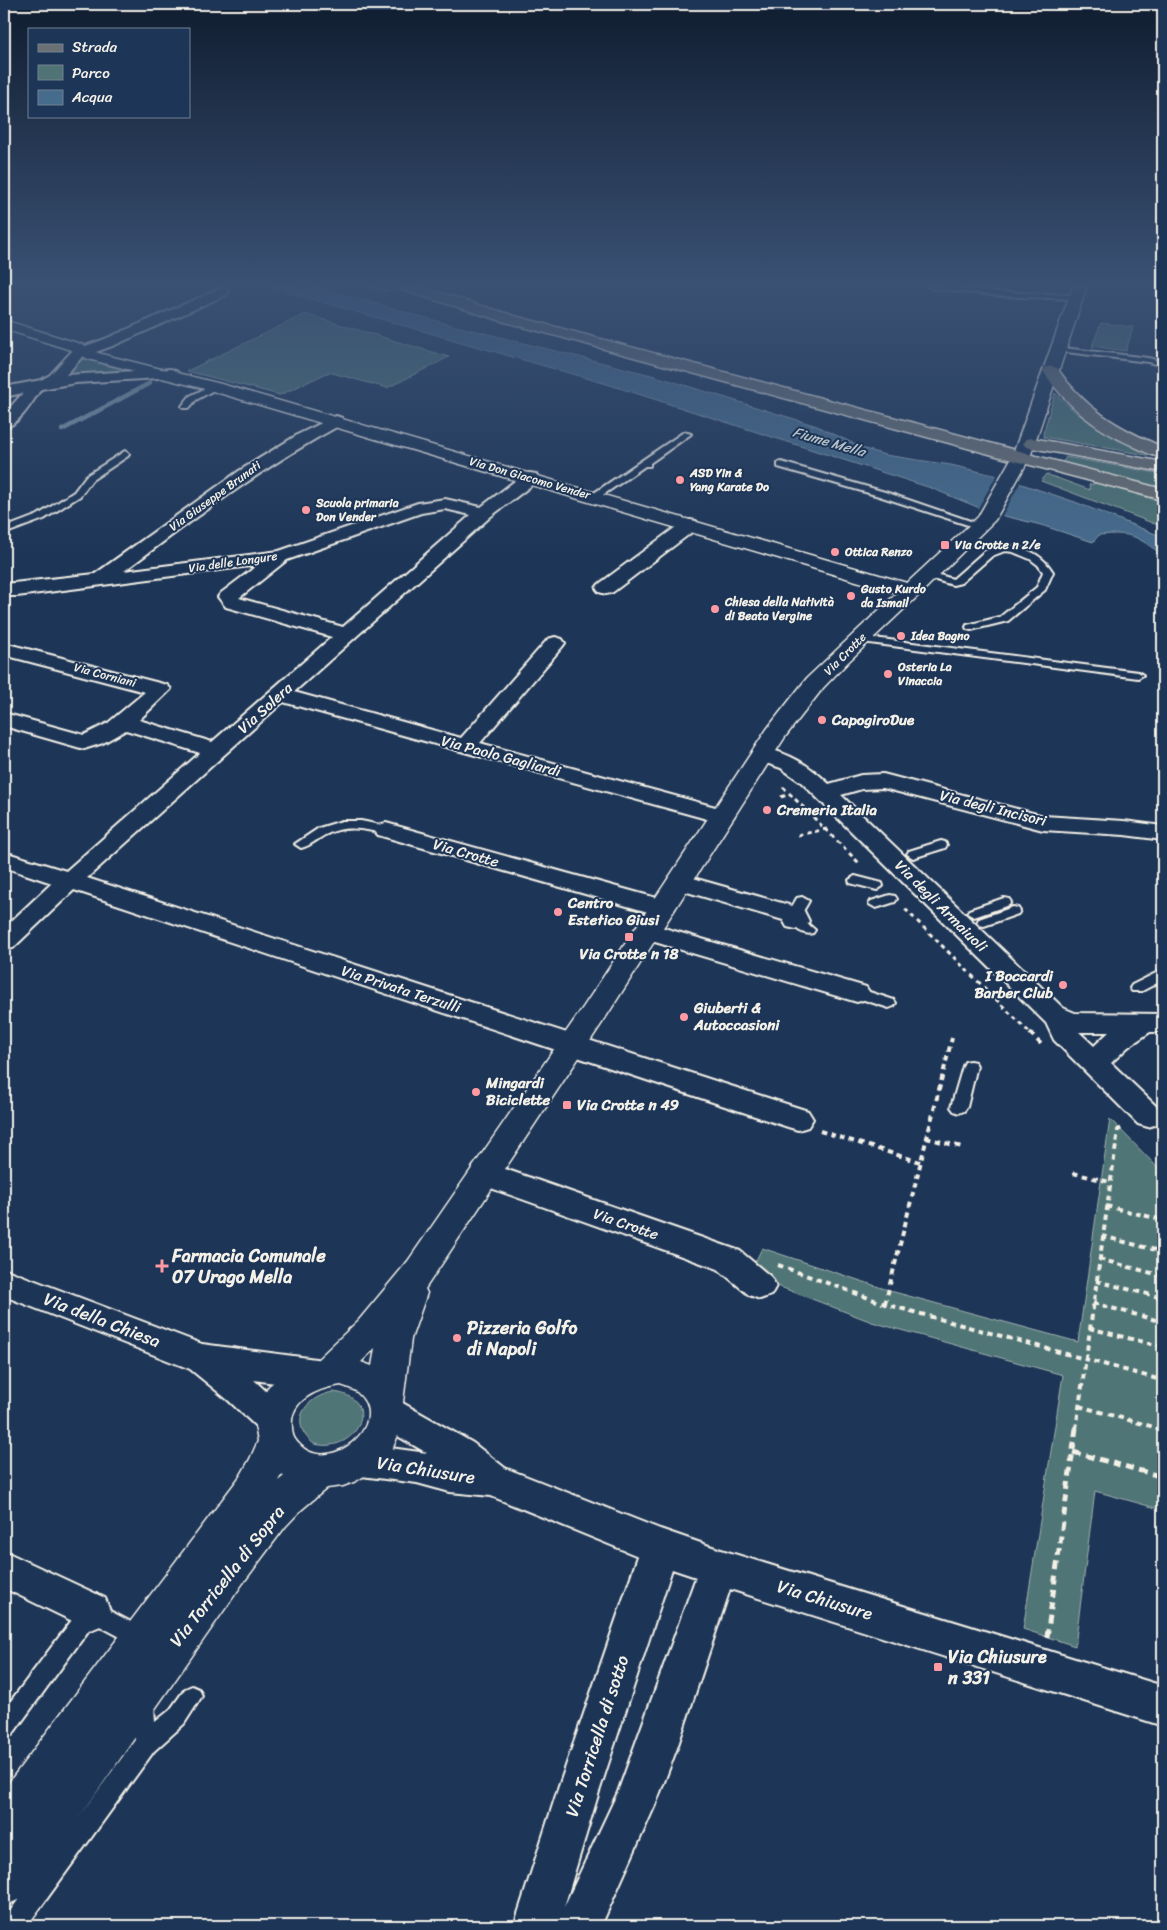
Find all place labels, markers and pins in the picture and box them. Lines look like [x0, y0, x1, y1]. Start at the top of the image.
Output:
place label: ASD Yin & Yang Karate Do [689, 462, 770, 498]
marker: ASD Yin & Yang Karate Do [674, 474, 686, 486]
place label: Scuola primaria Don Vender [315, 492, 399, 528]
marker: Scuola primaria Don Vender [300, 504, 312, 516]
place label: Via Crotte n 2/e [955, 534, 1042, 556]
marker: Via Crotte n 2/e [939, 539, 951, 551]
place label: Ottica Renzo [844, 541, 913, 563]
marker: Ottica Renzo [829, 546, 841, 558]
place label: Gusto Kurdo da Ismail [860, 578, 927, 614]
marker: Gusto Kurdo da Ismail [845, 590, 857, 602]
place label: Chiesa della Natività di Beata Vergine [724, 591, 834, 627]
marker: Chiesa della Natività di Beata Vergine [709, 603, 721, 615]
place label: Idea Bagno [910, 625, 971, 647]
marker: Idea Bagno [895, 630, 907, 642]
place label: Osteria La Vinaccia [897, 656, 952, 692]
marker: Osteria La Vinaccia [882, 668, 894, 680]
place label: CapogiroDue [831, 707, 915, 733]
marker: CapogiroDue [816, 714, 828, 726]
place label: Cremeria Italia [776, 797, 878, 823]
marker: Cremeria Italia [761, 804, 773, 816]
place label: Centro Estetico Giusi [567, 890, 660, 933]
marker: Centro Estetico Giusi [552, 906, 564, 918]
marker: Via Crotte n 18 [623, 931, 635, 943]
place label: Via Crotte n 18 [580, 941, 679, 967]
place label: I Boccardi Barber Club [974, 963, 1054, 1006]
marker: I Boccardi Barber Club [1057, 979, 1069, 991]
place label: Giuberti & Autoccasioni [693, 995, 780, 1038]
marker: Giuberti & Autoccasioni [678, 1011, 690, 1023]
place label: Mingardi Biciclette [485, 1070, 551, 1113]
marker: Mingardi Biciclette [470, 1086, 482, 1098]
place label: Via Crotte n 49 [577, 1092, 679, 1118]
marker: Via Crotte n 49 [561, 1099, 573, 1111]
place label: Farmacia Comunale 07 Urago Mella [171, 1240, 326, 1293]
marker: Farmacia Comunale 07 Urago Mella [156, 1260, 168, 1272]
place label: Pizzeria Golfo di Napoli [467, 1312, 578, 1365]
marker: Pizzeria Golfo di Napoli [451, 1332, 463, 1344]
place label: Via Chiusure n 331 [947, 1641, 1047, 1694]
marker: Via Chiusure n 331 [932, 1661, 944, 1673]

